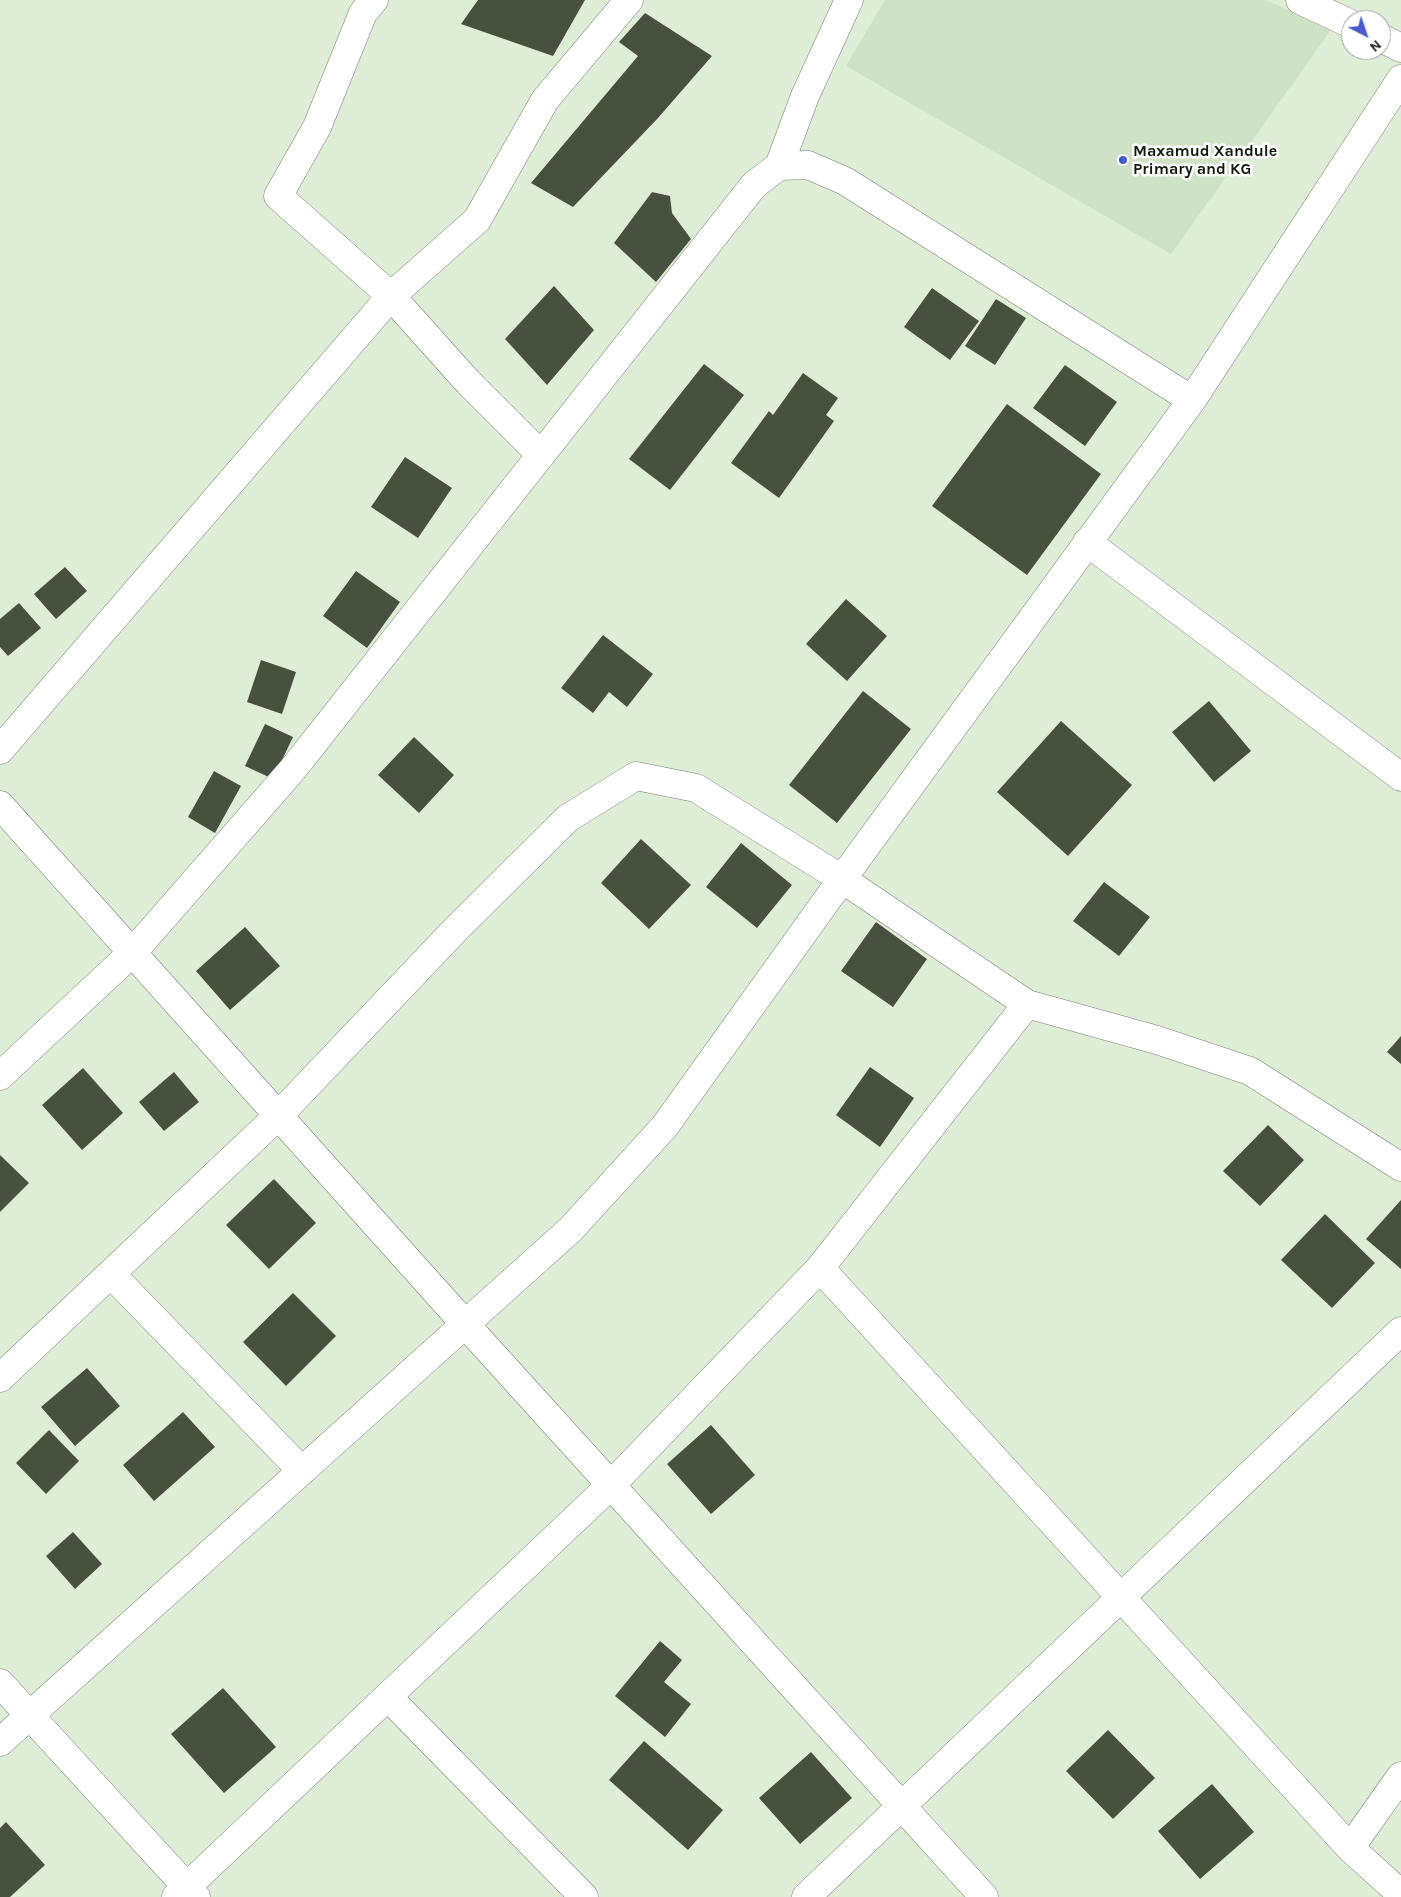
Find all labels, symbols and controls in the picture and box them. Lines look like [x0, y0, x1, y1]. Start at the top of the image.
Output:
north arrow [1341, 10, 1391, 60]
text: N [1366, 36, 1385, 56]
place label: Maxamud Xandule Primary and KG [1133, 141, 1277, 179]
marker: Maxamud Xandule Primary and KG [1117, 154, 1129, 166]

